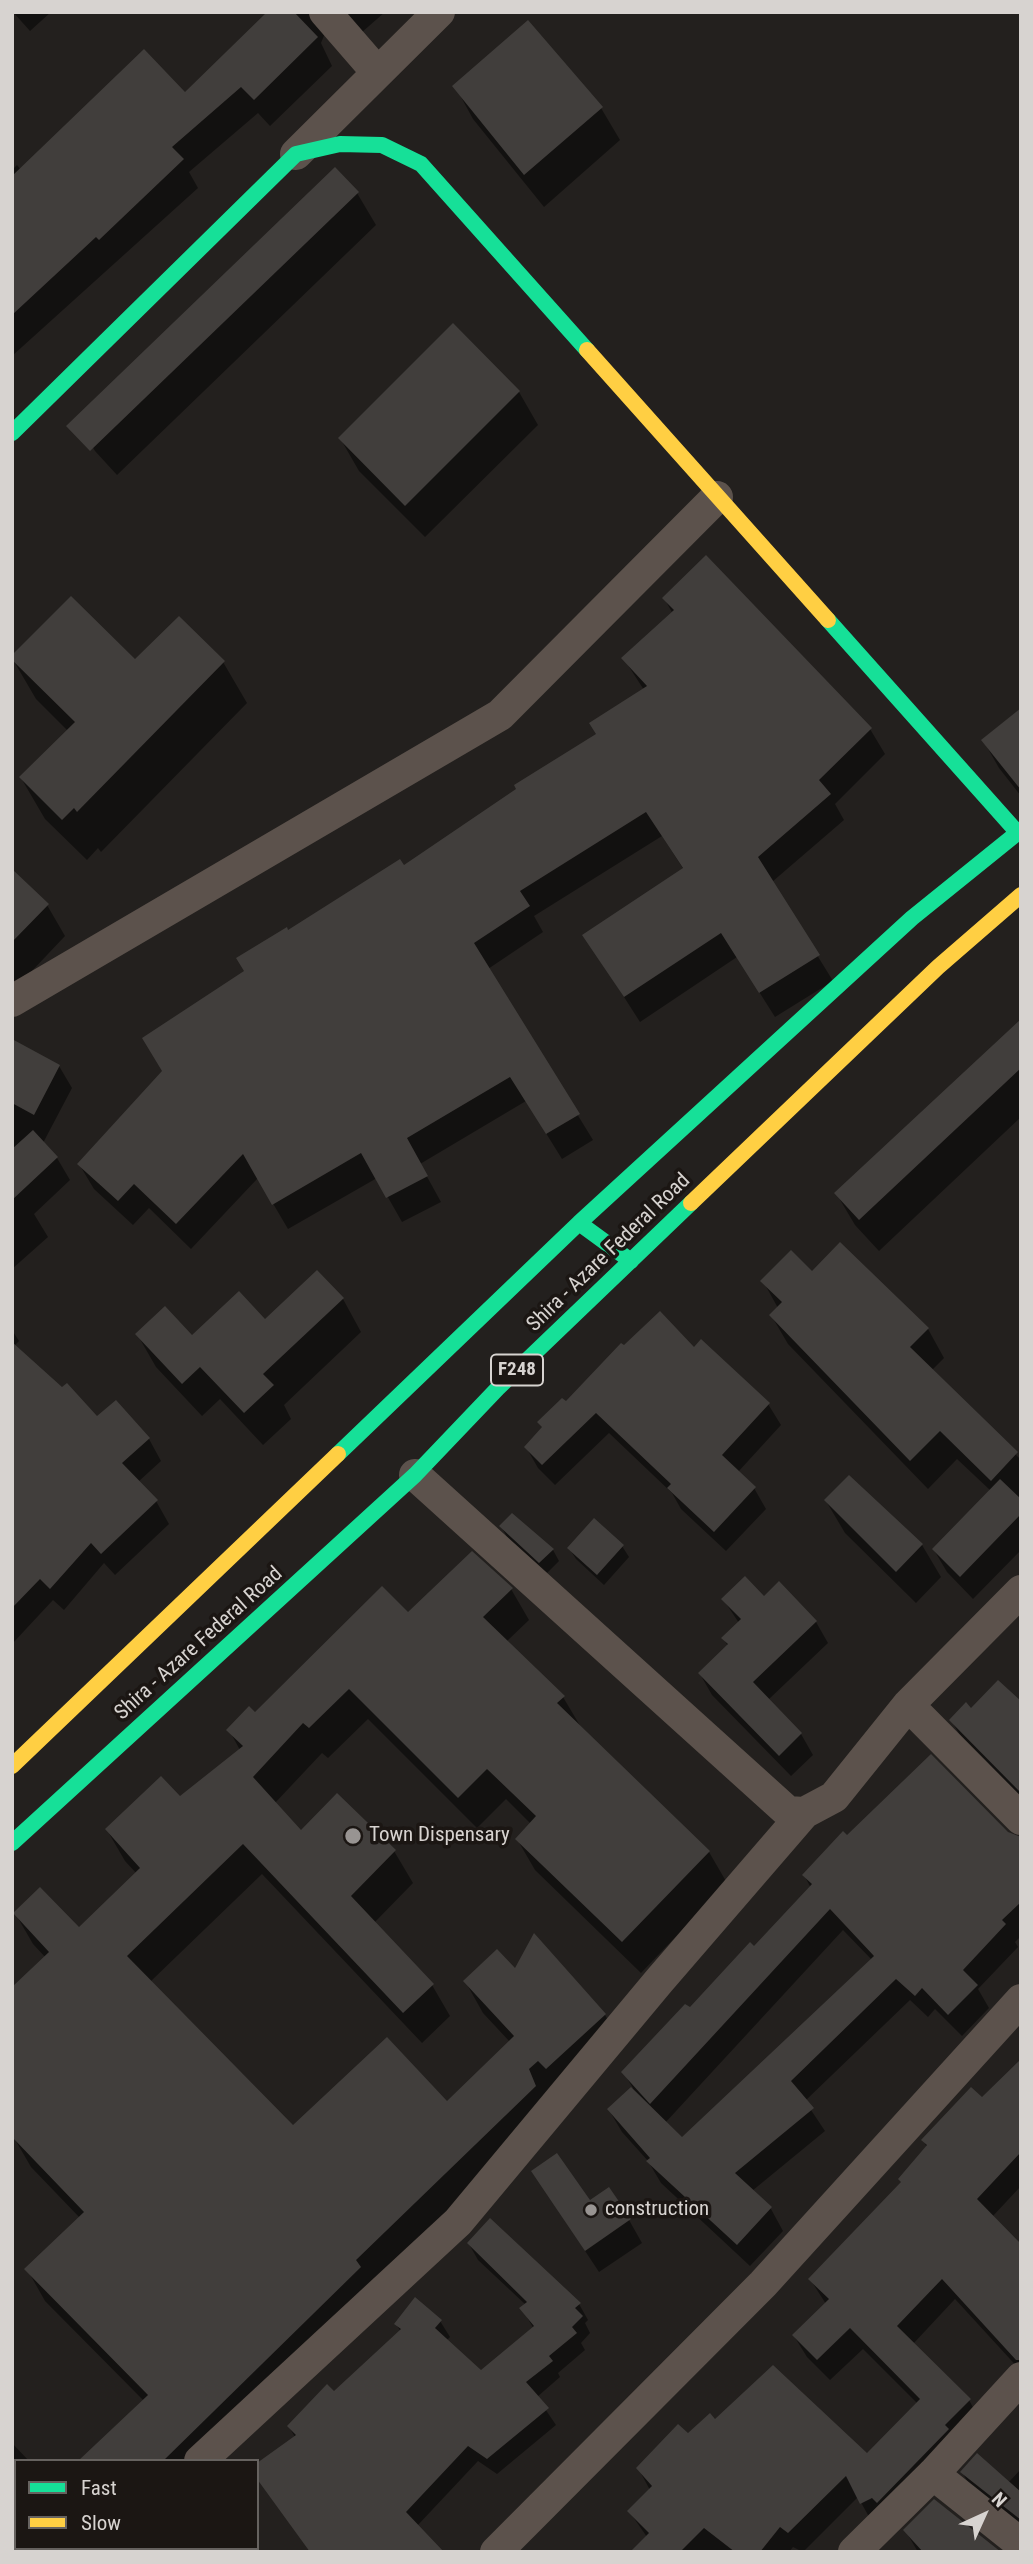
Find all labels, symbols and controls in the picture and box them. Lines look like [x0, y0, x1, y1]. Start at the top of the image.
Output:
street label: Shira - Azare Federal Road [522, 1169, 696, 1337]
road number: F248 [491, 1354, 543, 1386]
street label: Shira - Azare Federal Road [110, 1562, 288, 1726]
place label: Town Dispensary [369, 1823, 510, 1849]
marker: Town Dispensary [343, 1826, 363, 1846]
place label: construction [605, 2197, 709, 2223]
marker: construction [583, 2202, 599, 2218]
legend [14, 2459, 259, 2550]
text: Fast [81, 2476, 117, 2500]
north arrow [949, 2480, 1019, 2550]
text: N [987, 2488, 1011, 2512]
text: Slow [81, 2511, 121, 2535]

